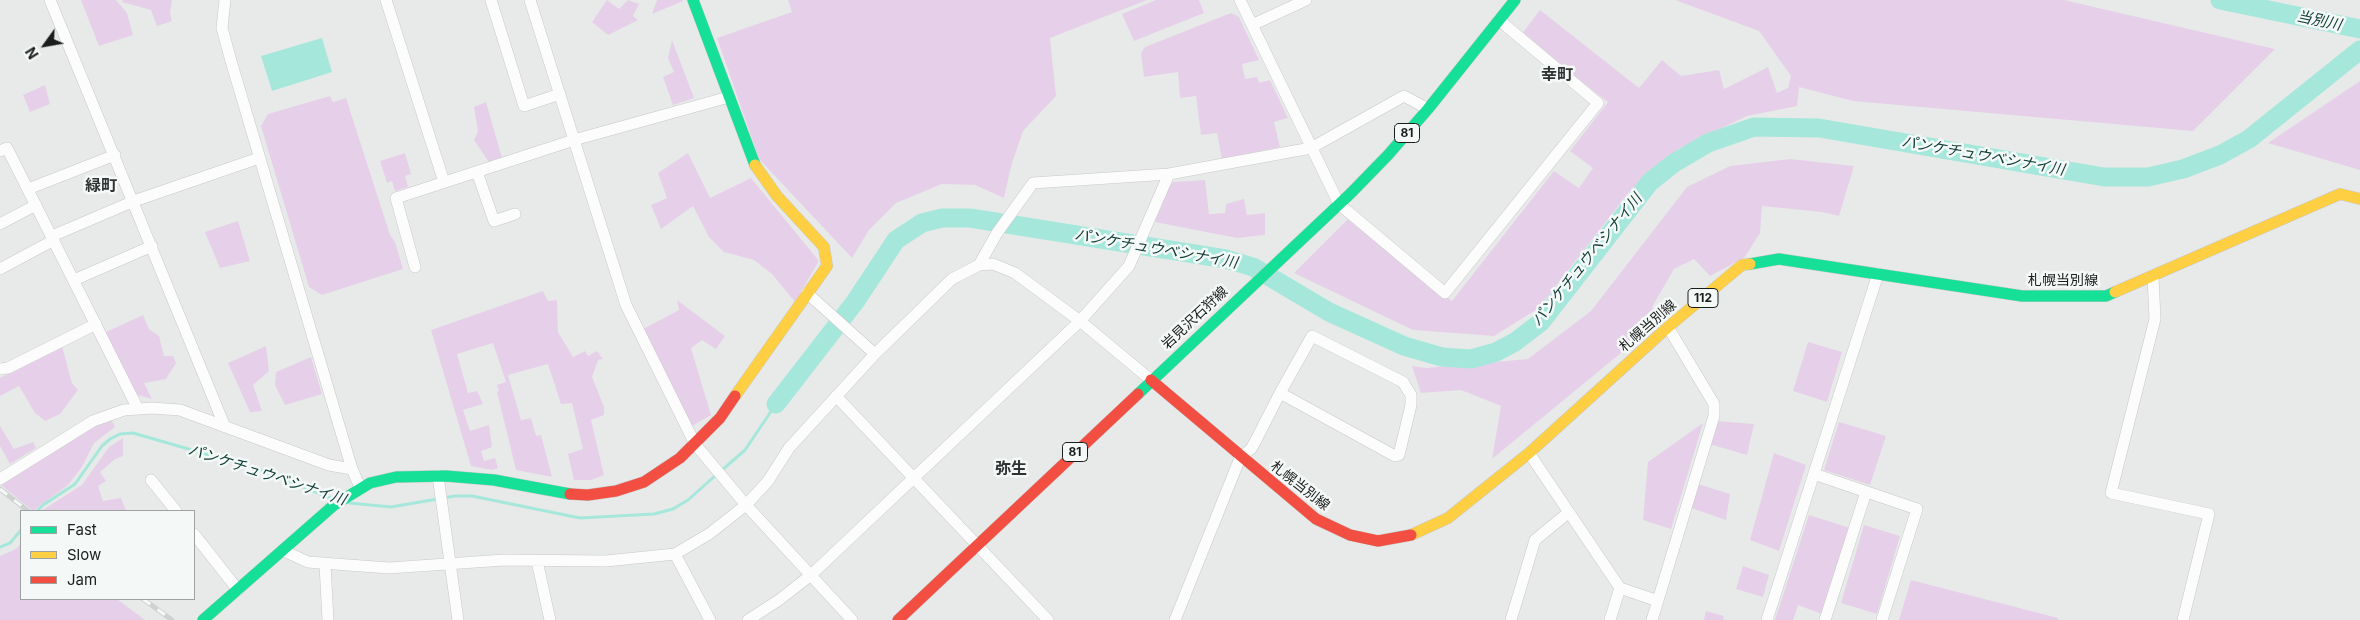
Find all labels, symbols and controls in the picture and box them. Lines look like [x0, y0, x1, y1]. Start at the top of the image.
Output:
water label: 当別川 [2295, 8, 2343, 34]
north arrow [20, 20, 70, 70]
text: N [22, 44, 42, 62]
district label: 幸町 [1541, 65, 1573, 85]
road number: 81 [1394, 124, 1420, 142]
water label: パンケチュウベシナイ川 [1900, 133, 2066, 179]
district label: 緑町 [85, 176, 117, 196]
water label: パンケチュウベシナイ川 [1528, 190, 1646, 330]
water label: パンケチュウベシナイ川 [1073, 226, 1239, 272]
street label: 札幌当別線 [2028, 273, 2098, 289]
street label: 岩見沢石狩線 [1159, 283, 1231, 353]
road number: 112 [1688, 288, 1718, 308]
street label: 札幌当別線 [1616, 297, 1680, 355]
water label: パンケチュウベシナイ川 [186, 441, 348, 509]
road number: 81 [1062, 442, 1088, 462]
street label: 札幌当別線 [1267, 458, 1333, 514]
district label: 弥生 [995, 459, 1027, 479]
legend [20, 510, 195, 600]
text: Fast [67, 520, 97, 539]
text: Slow [67, 545, 101, 564]
text: Jam [67, 570, 97, 589]

